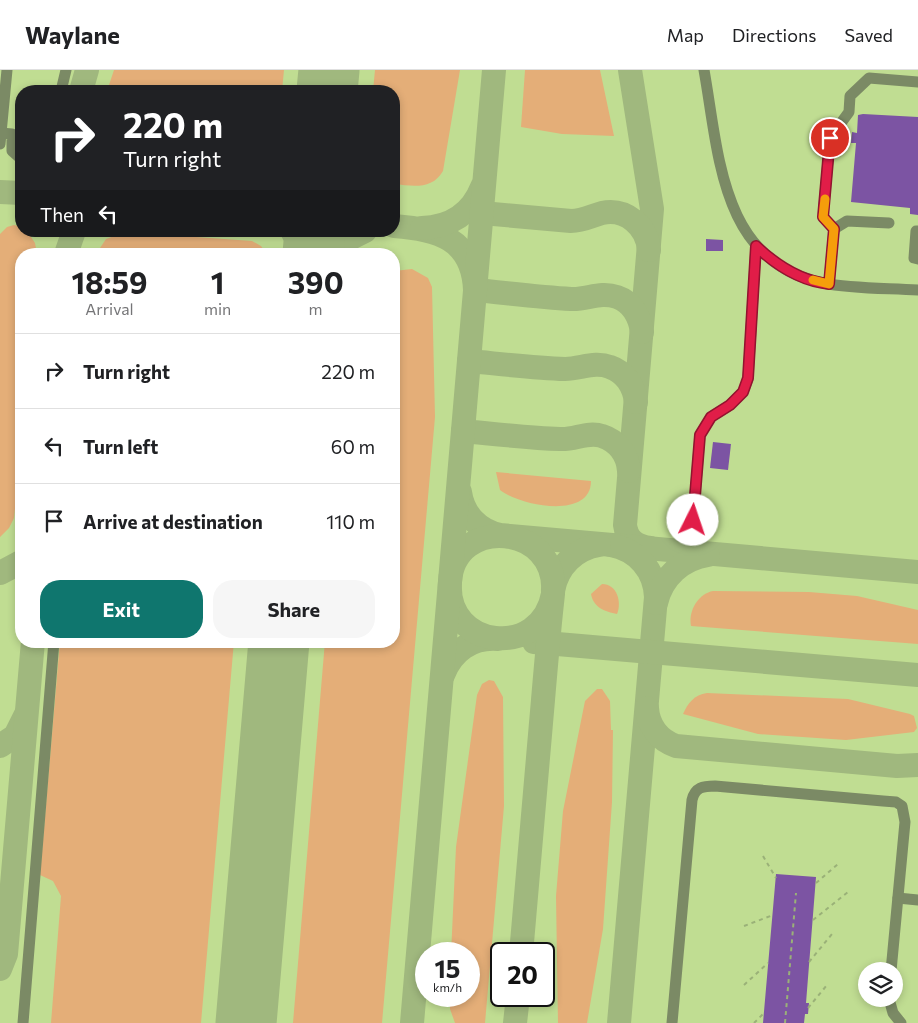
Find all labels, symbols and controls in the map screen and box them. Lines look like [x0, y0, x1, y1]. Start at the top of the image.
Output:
text: Waylane [25, 20, 120, 49]
text: Map [667, 24, 704, 46]
text: Directions [732, 24, 816, 46]
text: Saved [844, 24, 893, 46]
text: 220 m [123, 102, 223, 145]
icon: right [40, 105, 105, 170]
pin [809, 117, 851, 159]
icon: arrive [816, 124, 844, 152]
text: Turn right [123, 145, 221, 172]
icon: left [94, 200, 122, 228]
text: Then [40, 203, 84, 226]
text: 18:59 [71, 263, 148, 300]
text: 1 [211, 263, 224, 300]
text: 390 [288, 263, 344, 300]
text: Arrival [85, 299, 134, 318]
text: min [204, 299, 231, 318]
text: m [309, 299, 323, 318]
icon: right [40, 357, 68, 385]
text: Turn right [83, 360, 170, 383]
text: 220 m [321, 360, 375, 383]
icon: left [40, 432, 68, 460]
text: Turn left [83, 435, 158, 458]
text: 60 m [331, 435, 375, 458]
position arrow [666, 493, 718, 545]
icon: arrive [40, 507, 68, 535]
text: Arrive at destination [83, 510, 263, 533]
text: 110 m [326, 510, 375, 533]
button: Exit [40, 580, 203, 638]
button: Share [213, 580, 375, 638]
speed limit sign: 20 [490, 942, 555, 1007]
text: 15 [435, 953, 460, 983]
map controls [858, 962, 903, 1007]
button: layers [858, 962, 903, 1007]
text: km/h [433, 980, 462, 994]

